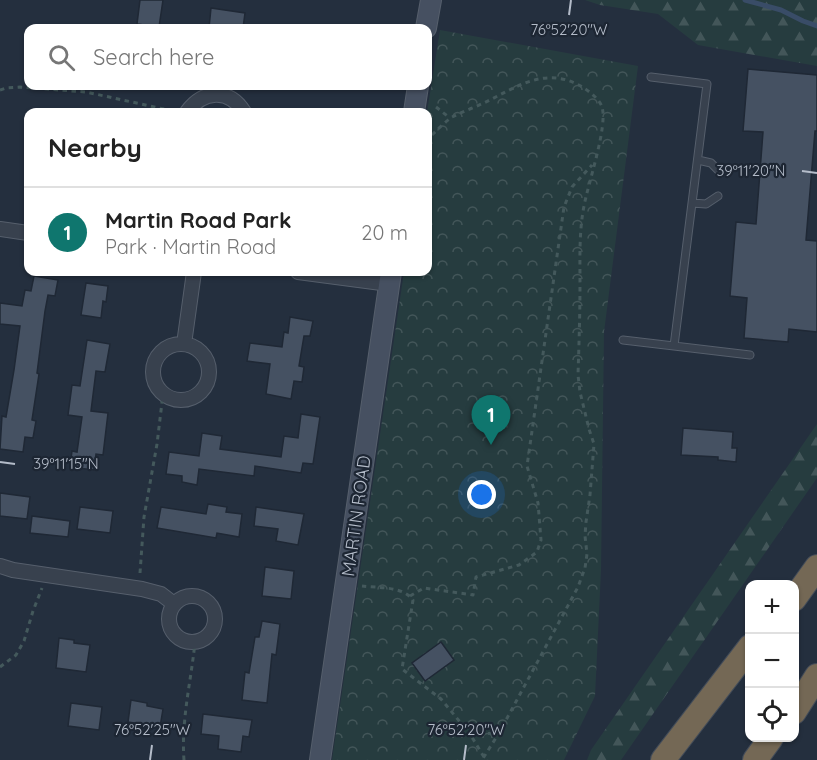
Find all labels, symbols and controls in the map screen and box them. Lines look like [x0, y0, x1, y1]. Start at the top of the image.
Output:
text: 76°52'20"W [530, 20, 608, 39]
search box [24, 24, 432, 90]
icon: search [45, 41, 78, 74]
text: Search here [93, 43, 214, 71]
text: Nearby [48, 131, 142, 164]
text: 39°11'20"N [716, 161, 786, 180]
text: Martin Road Park [105, 206, 291, 234]
text: 1 [64, 220, 71, 245]
text: 20 m [361, 220, 408, 245]
text: Park · Martin Road [105, 234, 276, 259]
pin: 1 [472, 396, 510, 445]
text: 39°11'15"N [33, 454, 99, 473]
street label: MARTIN ROAD [336, 454, 376, 578]
your location [467, 480, 496, 509]
map controls [745, 580, 799, 742]
button: + [745, 580, 799, 634]
button: − [745, 634, 799, 688]
button: locate [745, 688, 799, 742]
text: 76°52'25"W [114, 720, 191, 739]
text: 76°52'20"W [427, 720, 505, 739]

